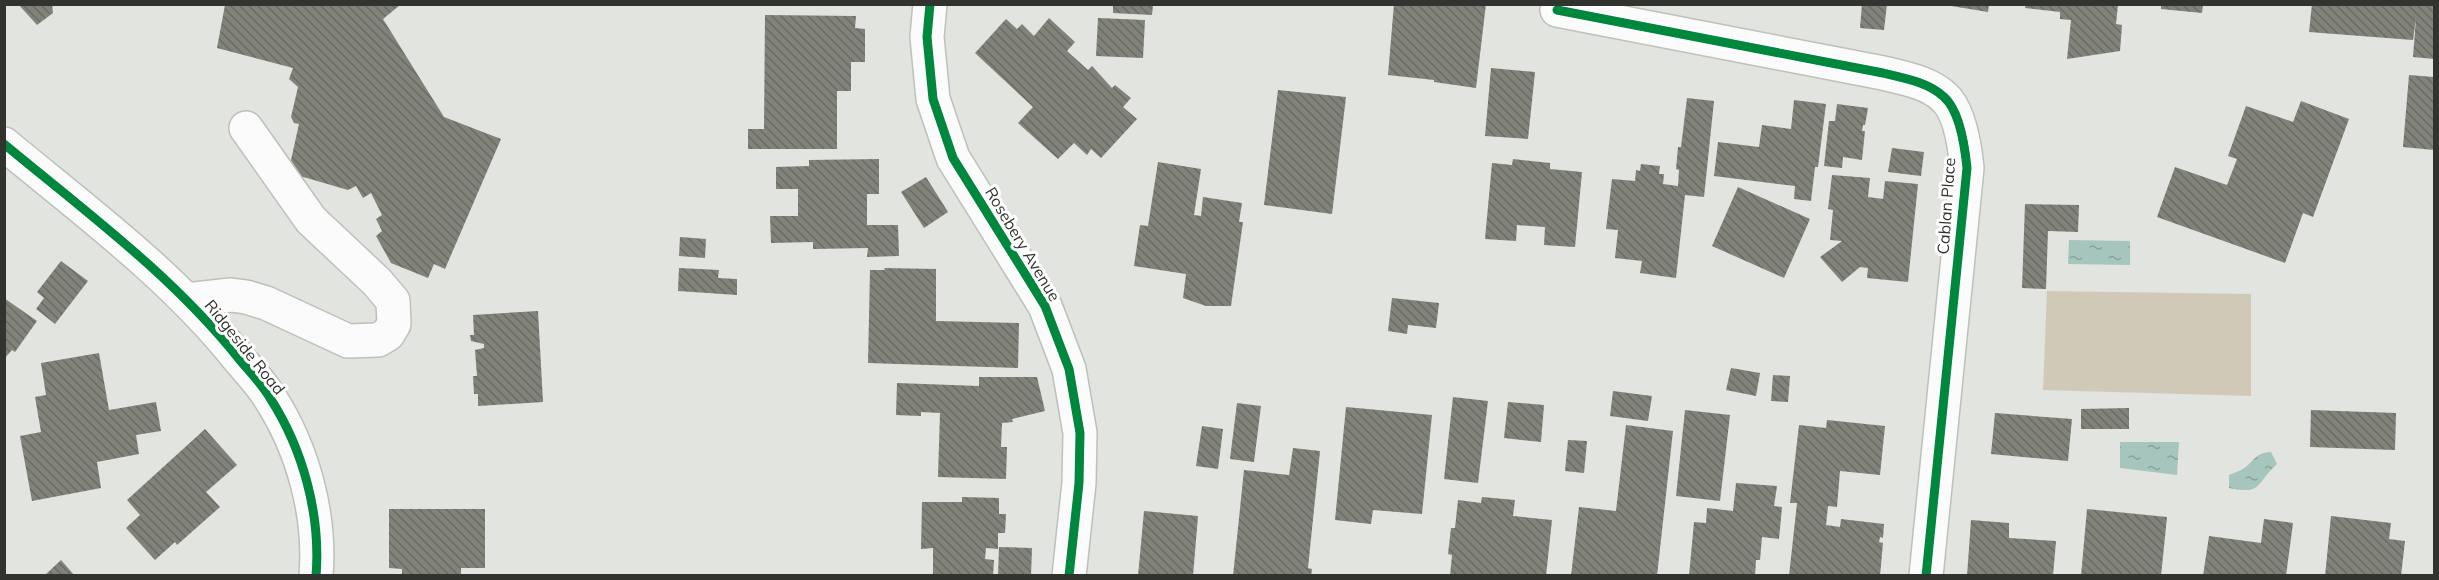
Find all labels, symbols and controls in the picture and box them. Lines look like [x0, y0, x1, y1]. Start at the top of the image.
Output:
street label: Cablan Place [1933, 157, 1959, 255]
street label: Rosebery Avenue [981, 183, 1065, 305]
street label: Ridgeside Road [201, 296, 289, 398]

